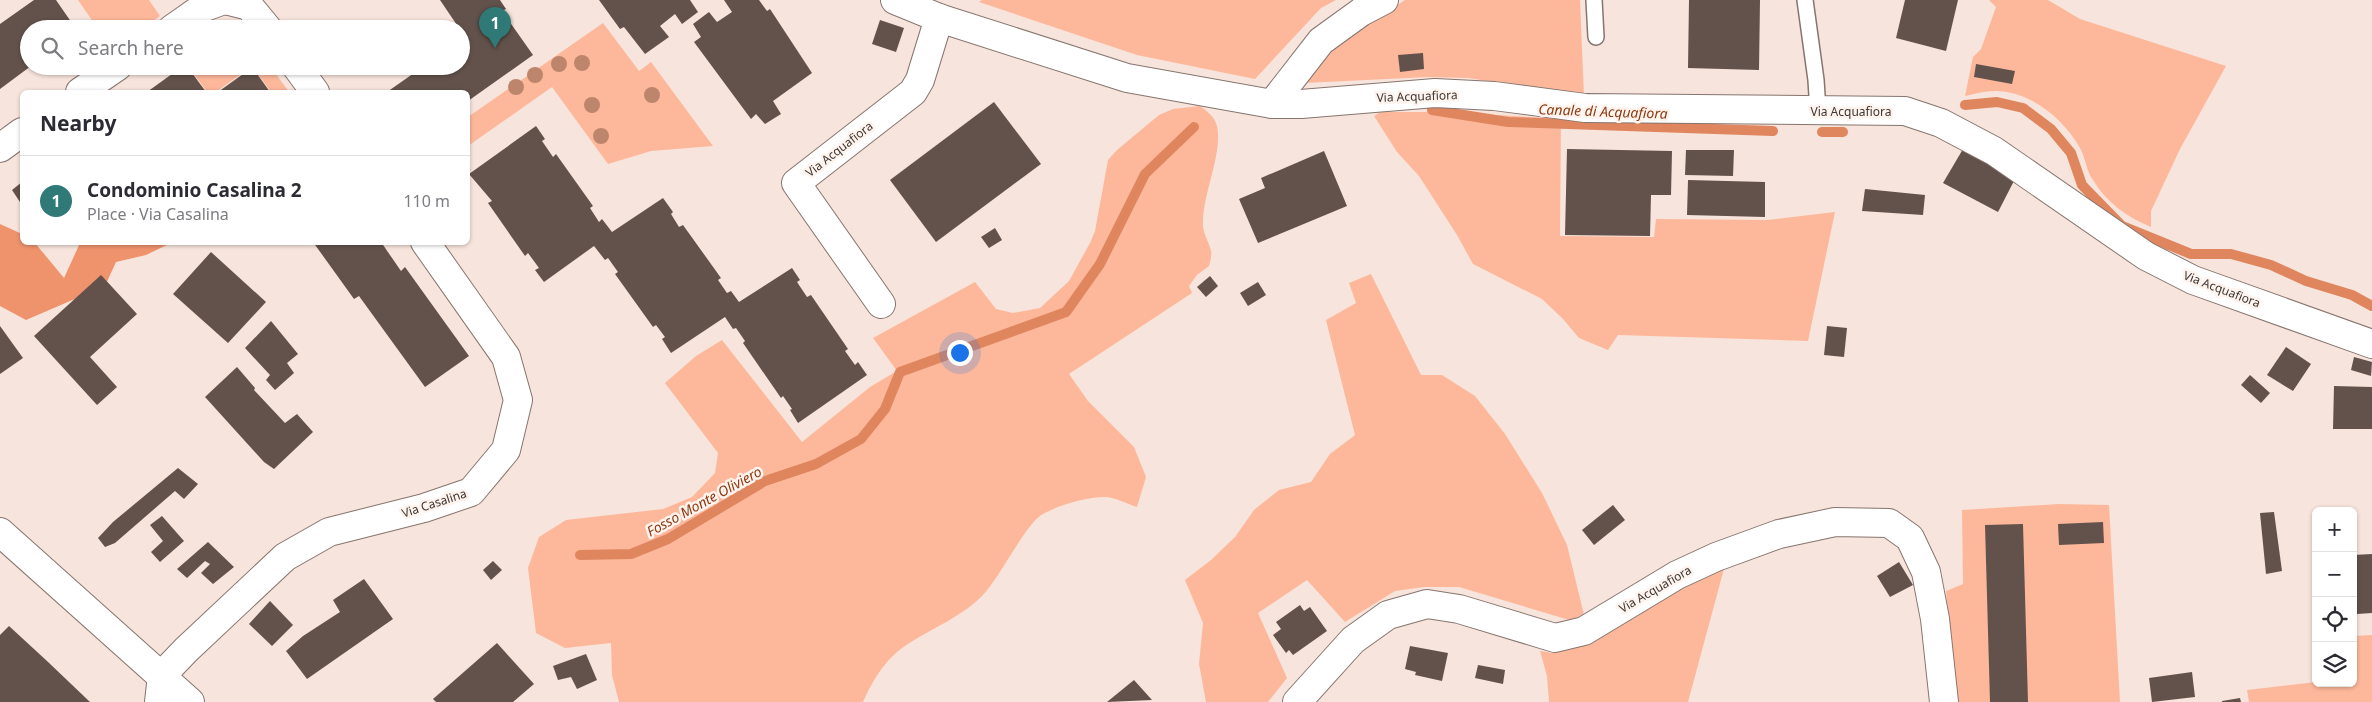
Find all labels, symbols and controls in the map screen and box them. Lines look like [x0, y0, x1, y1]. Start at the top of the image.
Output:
pin: 1 [479, 7, 511, 48]
search box [20, 20, 470, 75]
icon: search [38, 34, 66, 62]
text: Search here [78, 35, 184, 61]
street label: Via Acquafiora [1376, 86, 1458, 106]
water label: Canale di Acquafiora [1538, 99, 1668, 123]
street label: Via Acquafiora [1810, 103, 1892, 120]
text: Nearby [40, 109, 116, 137]
street label: Via Acquafiora [802, 117, 876, 181]
text: Condominio Casalina 2 [87, 177, 302, 203]
text: 1 [51, 190, 61, 212]
text: 110 m [403, 190, 450, 212]
text: Place · Via Casalina [87, 203, 229, 225]
street label: Via Acquafiora [2181, 267, 2263, 311]
your location [947, 340, 973, 366]
water label: Fosso Monte Oliviero [643, 461, 765, 541]
street label: Via Casalina [399, 485, 469, 521]
map controls [2312, 507, 2357, 687]
button: + [2312, 507, 2357, 552]
button: − [2312, 552, 2357, 597]
street label: Via Acquafiora [1616, 561, 1694, 617]
button: locate [2312, 597, 2357, 642]
button: layers [2312, 642, 2357, 687]

